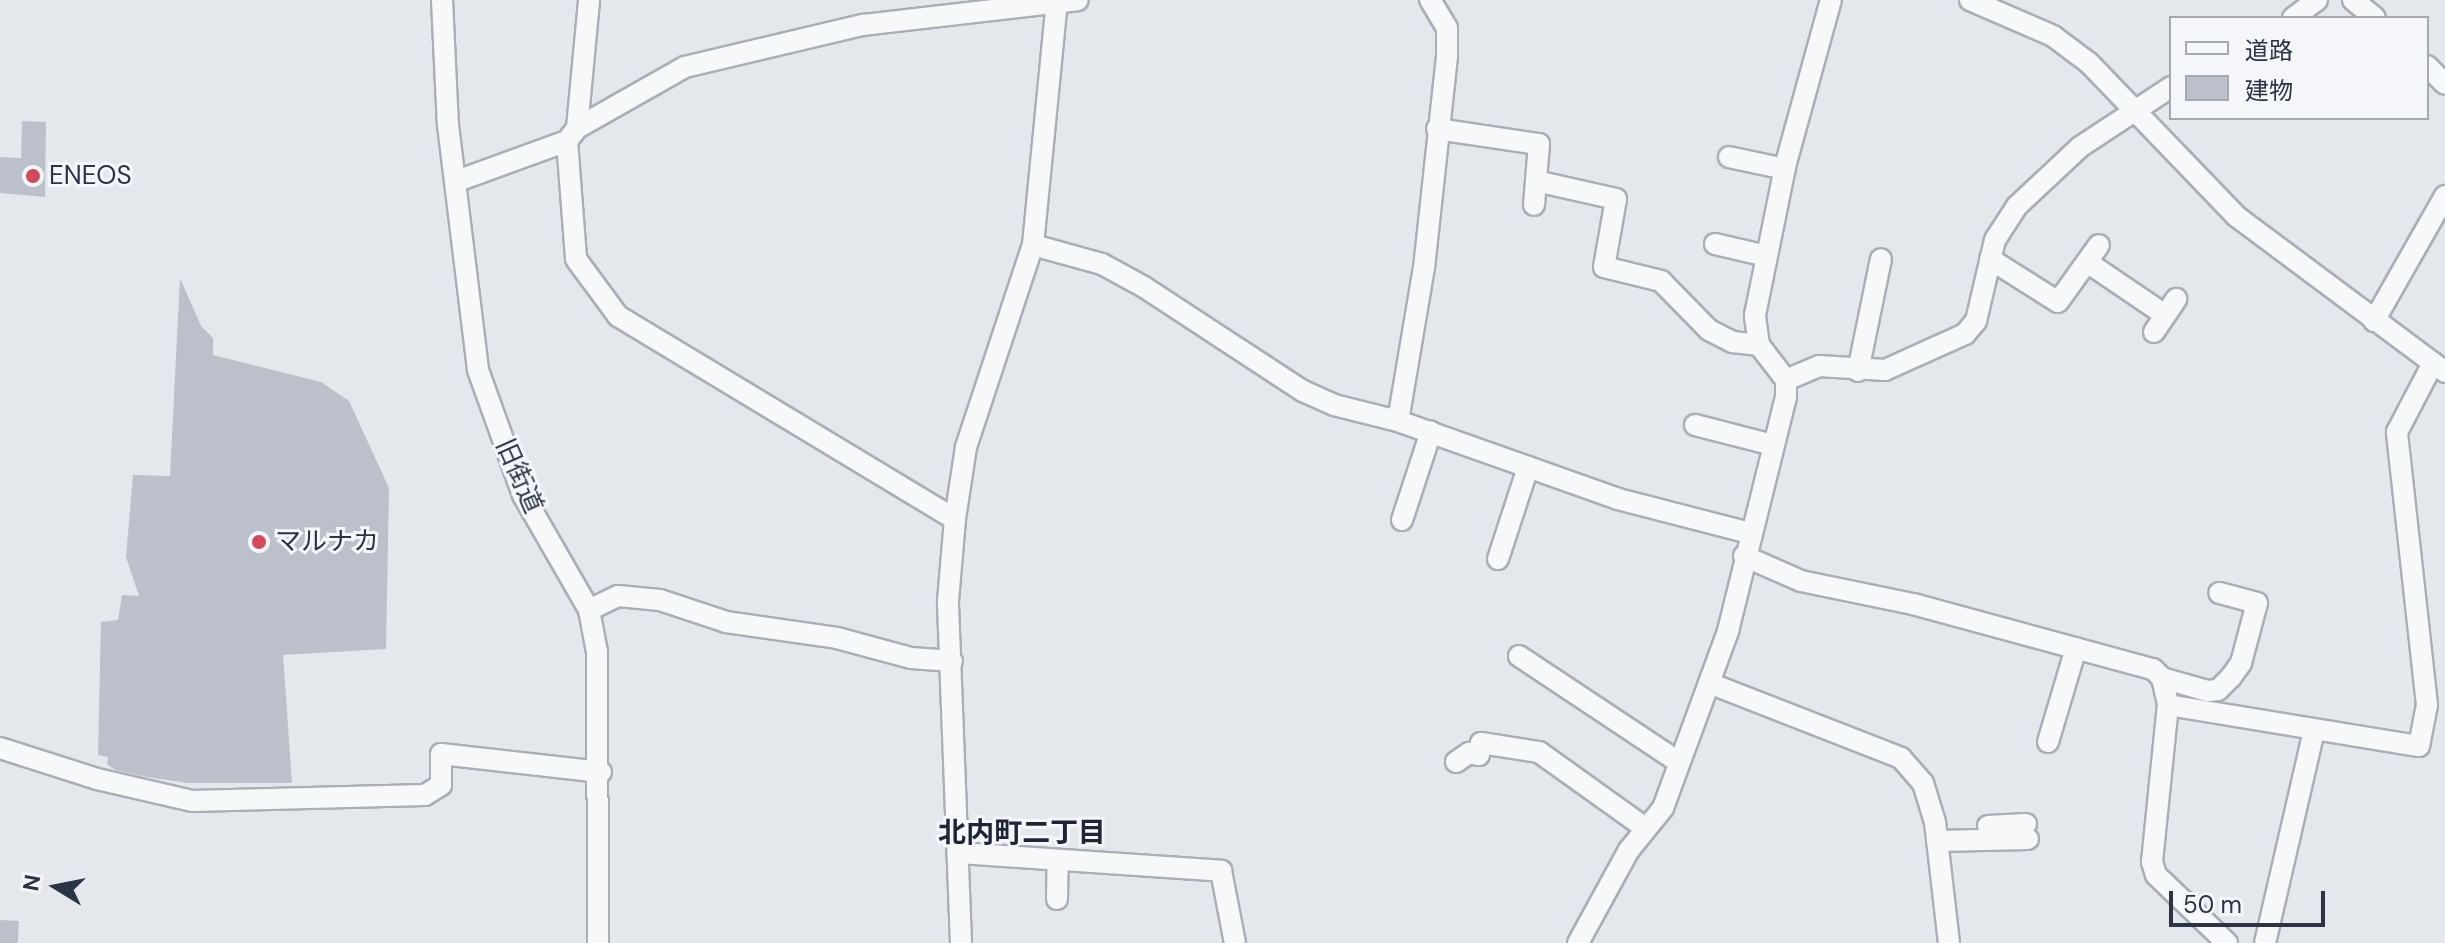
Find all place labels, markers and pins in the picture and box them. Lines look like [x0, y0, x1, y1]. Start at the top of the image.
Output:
place label: ENEOS [49, 160, 132, 192]
marker: ENEOS [24, 167, 42, 185]
place label: マルナカ [275, 526, 379, 558]
marker: マルナカ [250, 533, 268, 551]

